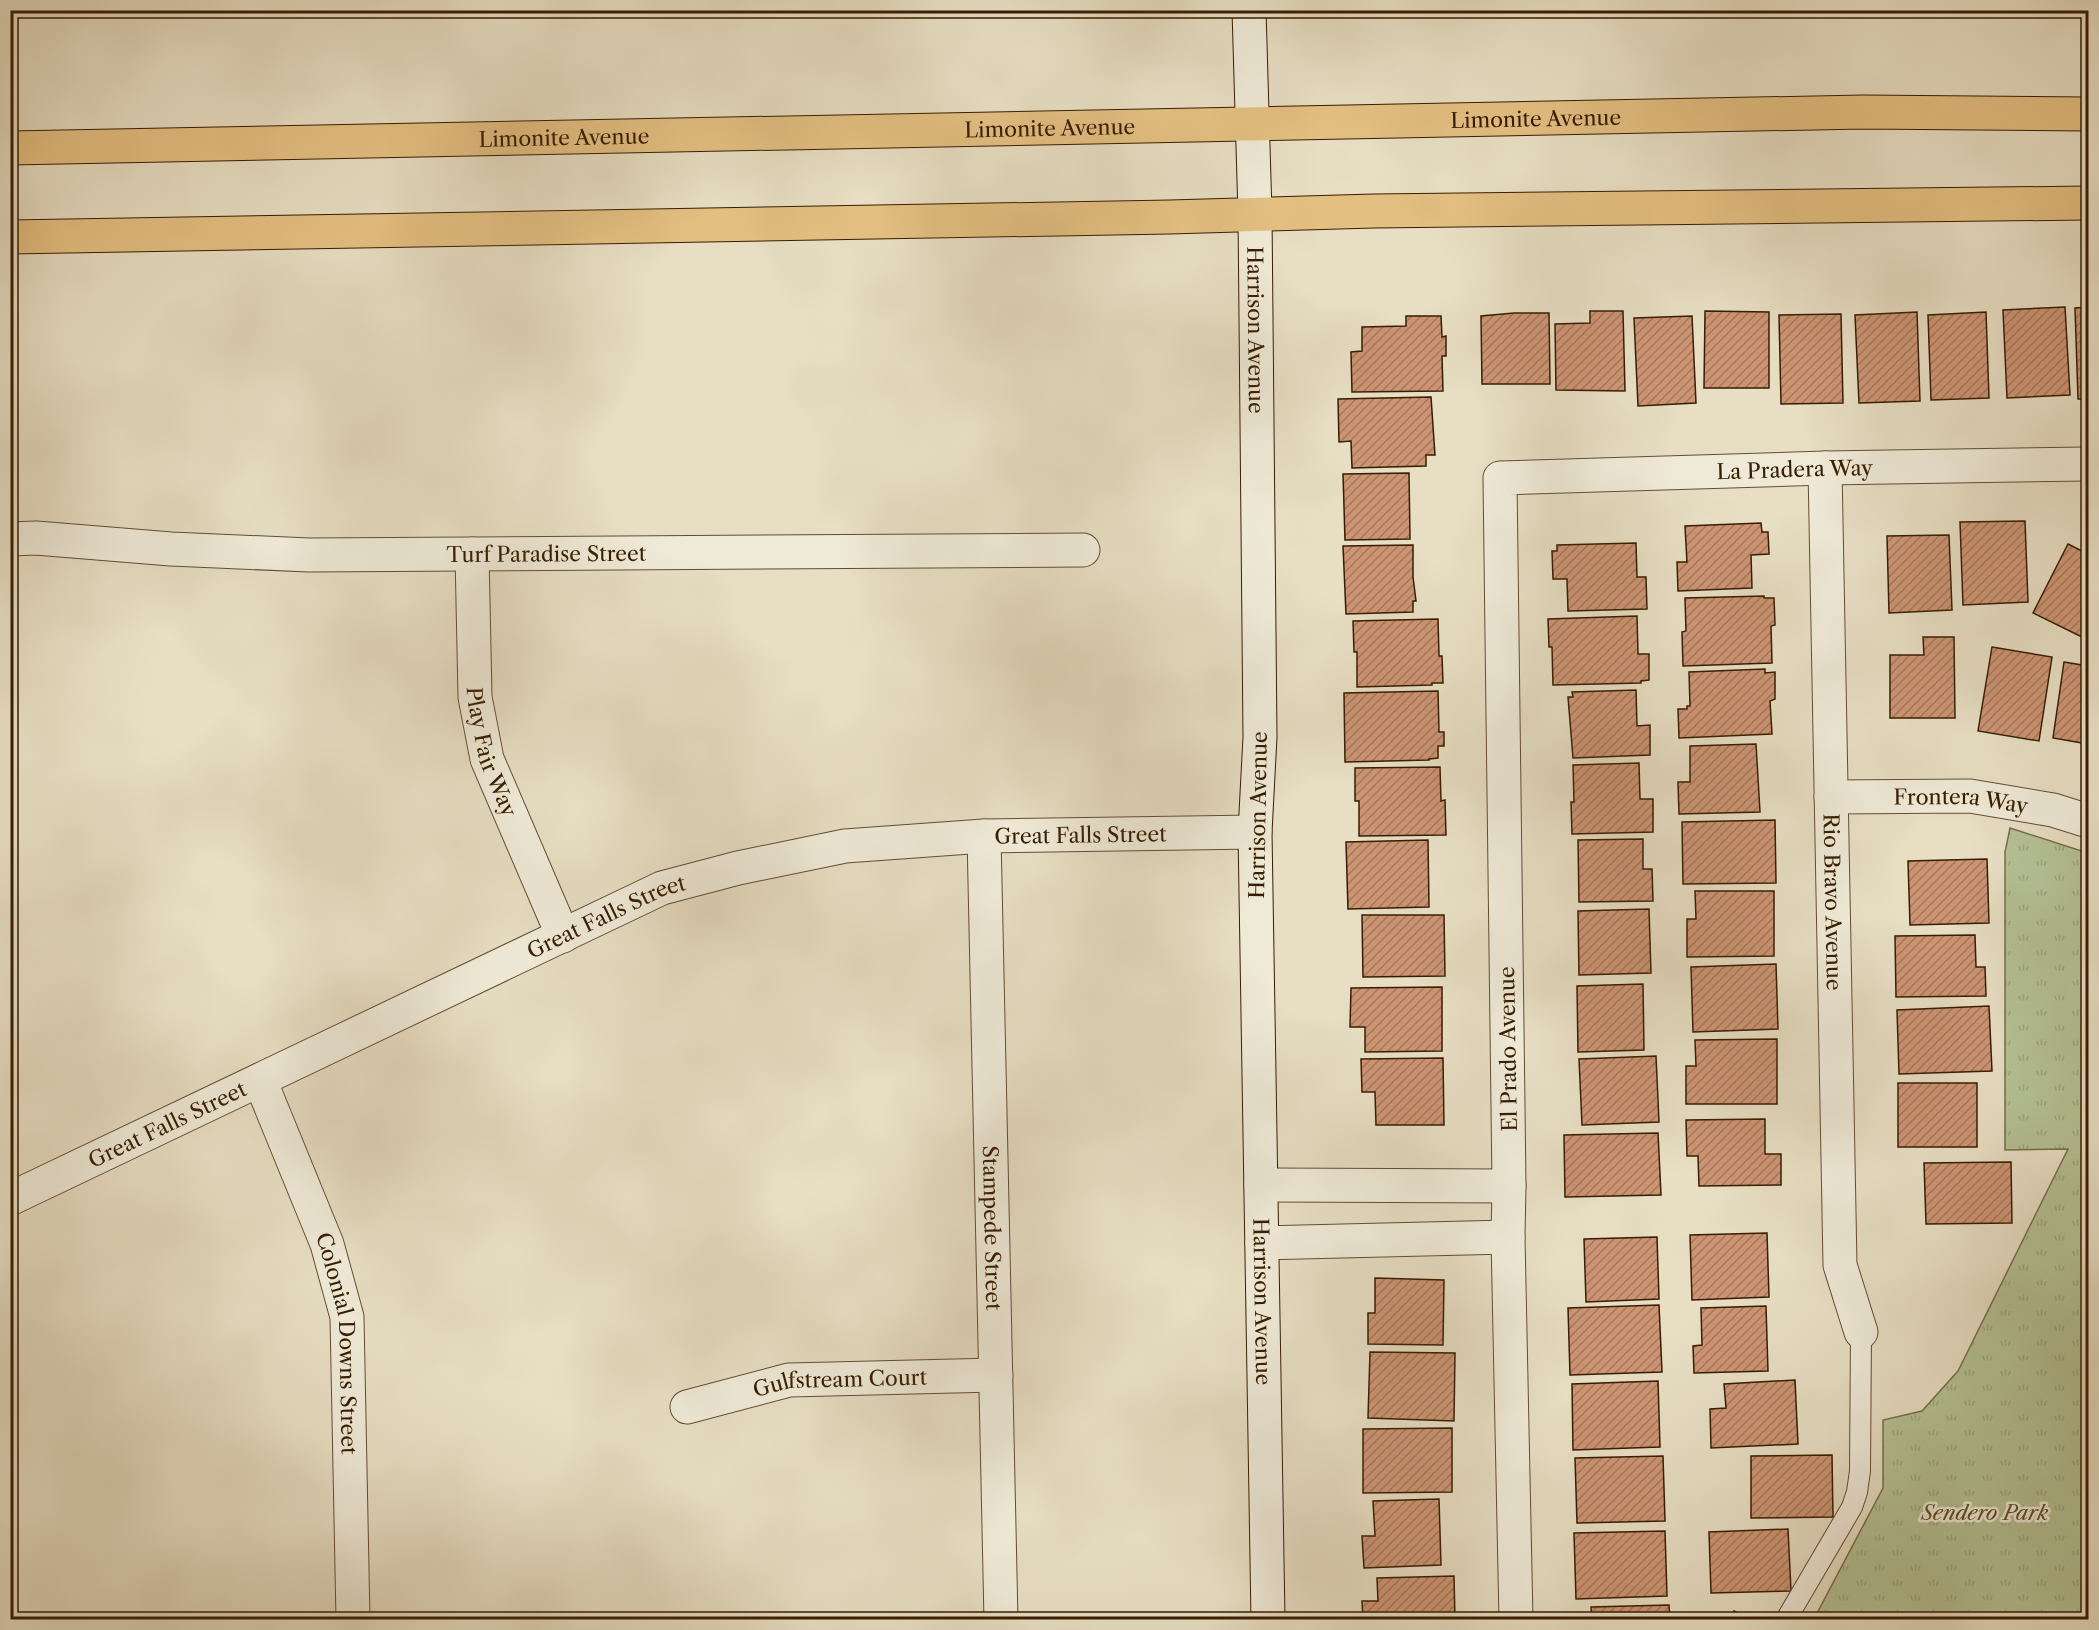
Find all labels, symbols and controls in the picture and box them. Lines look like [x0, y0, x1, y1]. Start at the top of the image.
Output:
street label: Limonite Avenue [1450, 104, 1621, 133]
street label: Limonite Avenue [964, 114, 1135, 142]
street label: Limonite Avenue [478, 123, 650, 151]
street label: Harrison Avenue [1243, 246, 1269, 414]
street label: La Pradera Way [1716, 455, 1873, 484]
street label: Turf Paradise Street [446, 540, 647, 567]
street label: Play Fair Way [462, 687, 523, 820]
street label: Harrison Avenue [1244, 731, 1272, 899]
street label: Frontera Way [1893, 784, 2030, 818]
street label: Rio Bravo Avenue [1819, 813, 1847, 991]
street label: Great Falls Street [994, 821, 1167, 848]
street label: Great Falls Street [523, 870, 689, 963]
street label: El Prado Avenue [1494, 966, 1522, 1132]
street label: Great Falls Street [84, 1075, 251, 1172]
street label: Stampede Street [978, 1145, 1007, 1311]
street label: Harrison Avenue [1249, 1218, 1277, 1386]
street label: Colonial Downs Street [311, 1229, 362, 1455]
street label: Gulfstream Court [750, 1364, 928, 1402]
park label: Sendero Park [1920, 1500, 2049, 1525]

